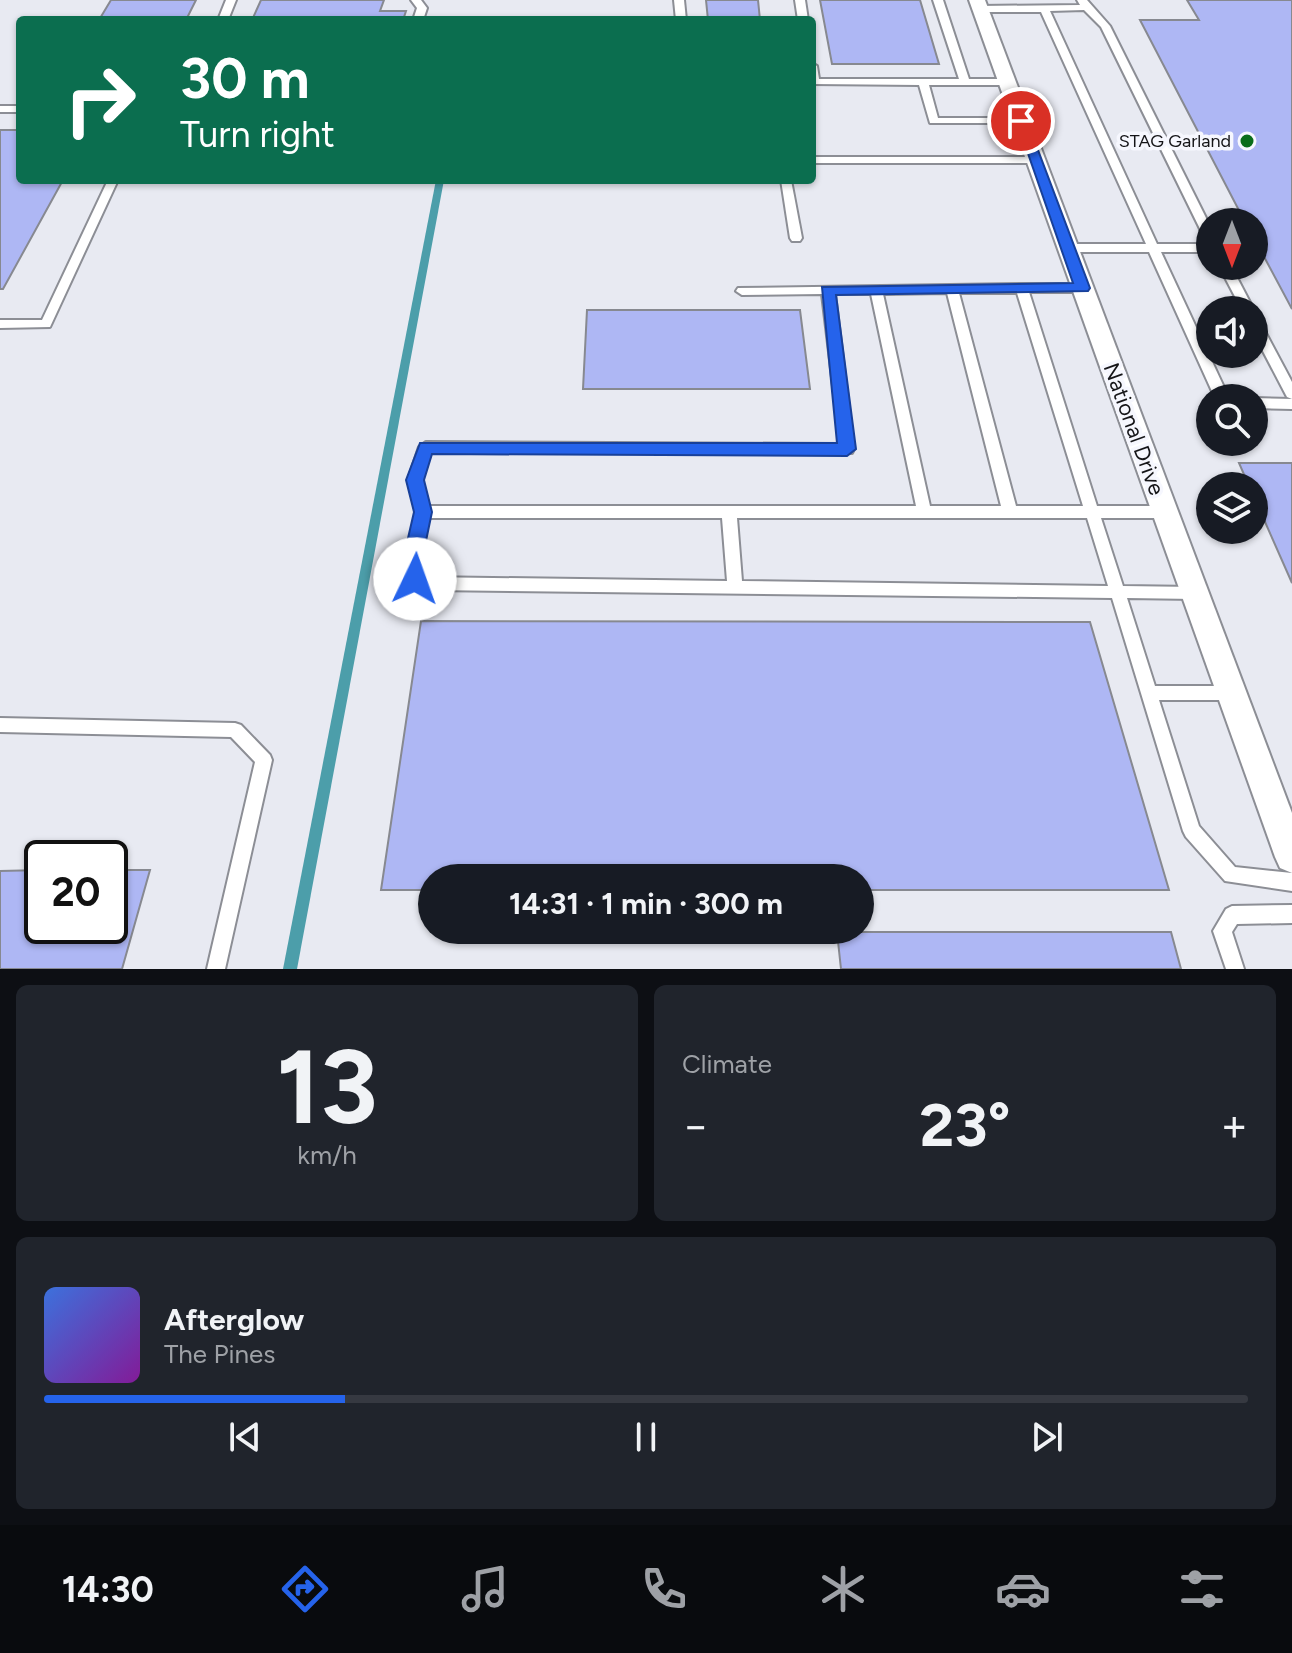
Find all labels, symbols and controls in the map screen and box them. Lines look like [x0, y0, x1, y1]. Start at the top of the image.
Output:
text: 30 m [180, 45, 310, 112]
icon: right [48, 48, 152, 152]
pin [987, 87, 1055, 155]
icon: arrive [999, 99, 1043, 143]
text: Turn right [180, 113, 335, 156]
place label: STAG Garland [1119, 130, 1231, 152]
marker: STAG Garland [1238, 132, 1256, 150]
north arrow [1196, 208, 1268, 280]
map controls [1196, 208, 1268, 544]
button: sound [1196, 296, 1268, 368]
street label: National Drive [1098, 359, 1170, 499]
button: search [1196, 384, 1268, 456]
button: layers [1196, 472, 1268, 544]
position arrow [373, 537, 457, 621]
speed limit sign: 20 [24, 840, 128, 944]
text: 14:31 · 1 min · 300 m [509, 885, 783, 922]
text: 13 [276, 1024, 378, 1149]
text: Climate [682, 1048, 772, 1080]
text: 23° [920, 1089, 1010, 1161]
text: − [682, 1099, 709, 1152]
text: + [1221, 1099, 1248, 1152]
text: km/h [297, 1139, 357, 1171]
text: Afterglow [164, 1301, 304, 1338]
text: The Pines [164, 1338, 275, 1370]
icon: previous [223, 1415, 267, 1459]
icon: pause [624, 1415, 668, 1459]
icon: next [1025, 1415, 1069, 1459]
icon: directions [277, 1561, 333, 1617]
icon: music [457, 1561, 513, 1617]
icon: phone [636, 1561, 692, 1617]
icon: climate [815, 1561, 871, 1617]
icon: car [995, 1561, 1051, 1617]
icon: filters [1174, 1561, 1230, 1617]
text: 14:30 [62, 1568, 154, 1611]

